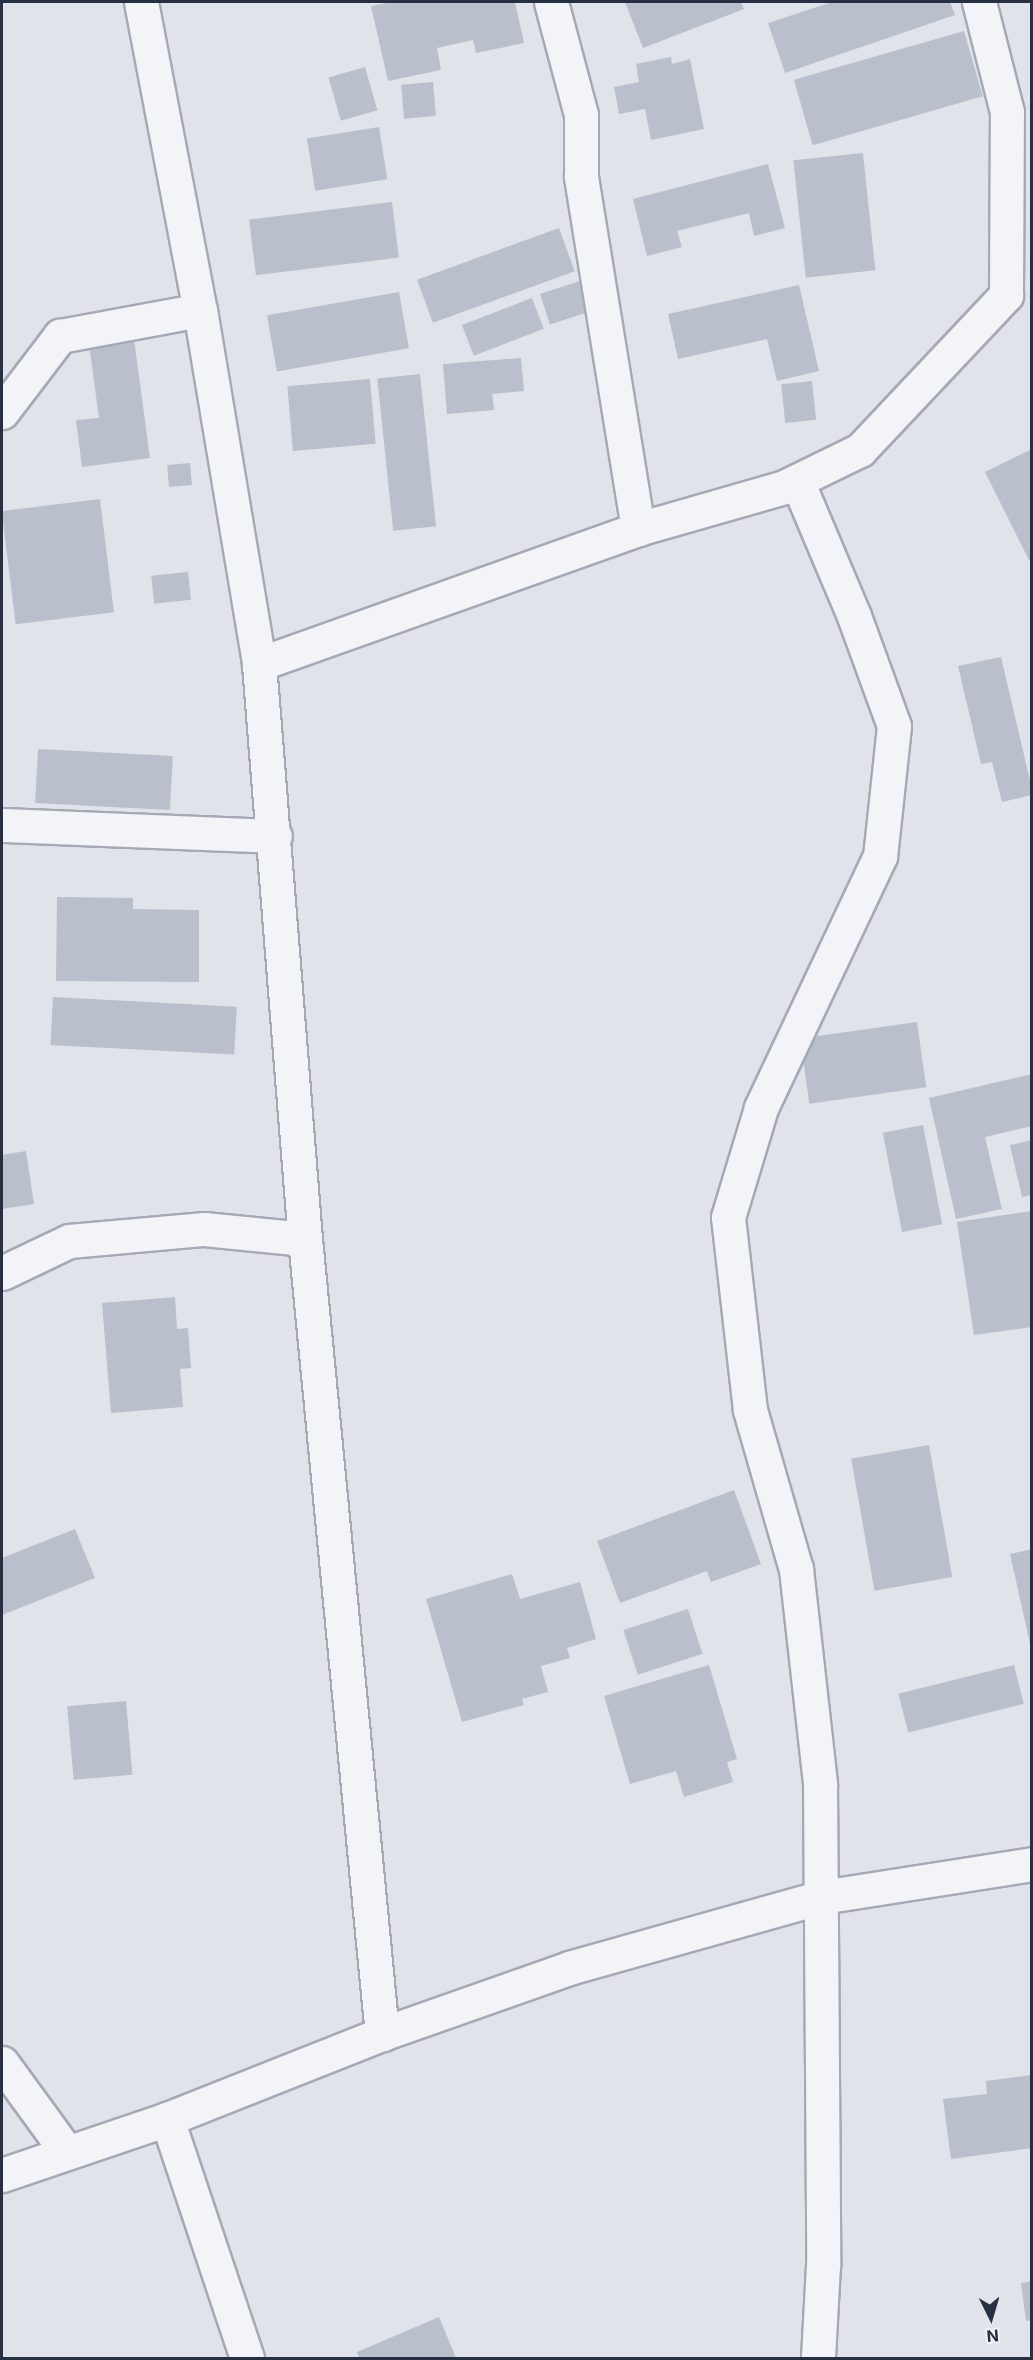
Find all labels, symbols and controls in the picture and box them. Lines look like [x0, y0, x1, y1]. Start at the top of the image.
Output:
north arrow [961, 2288, 1021, 2348]
text: N [986, 2325, 1000, 2346]

